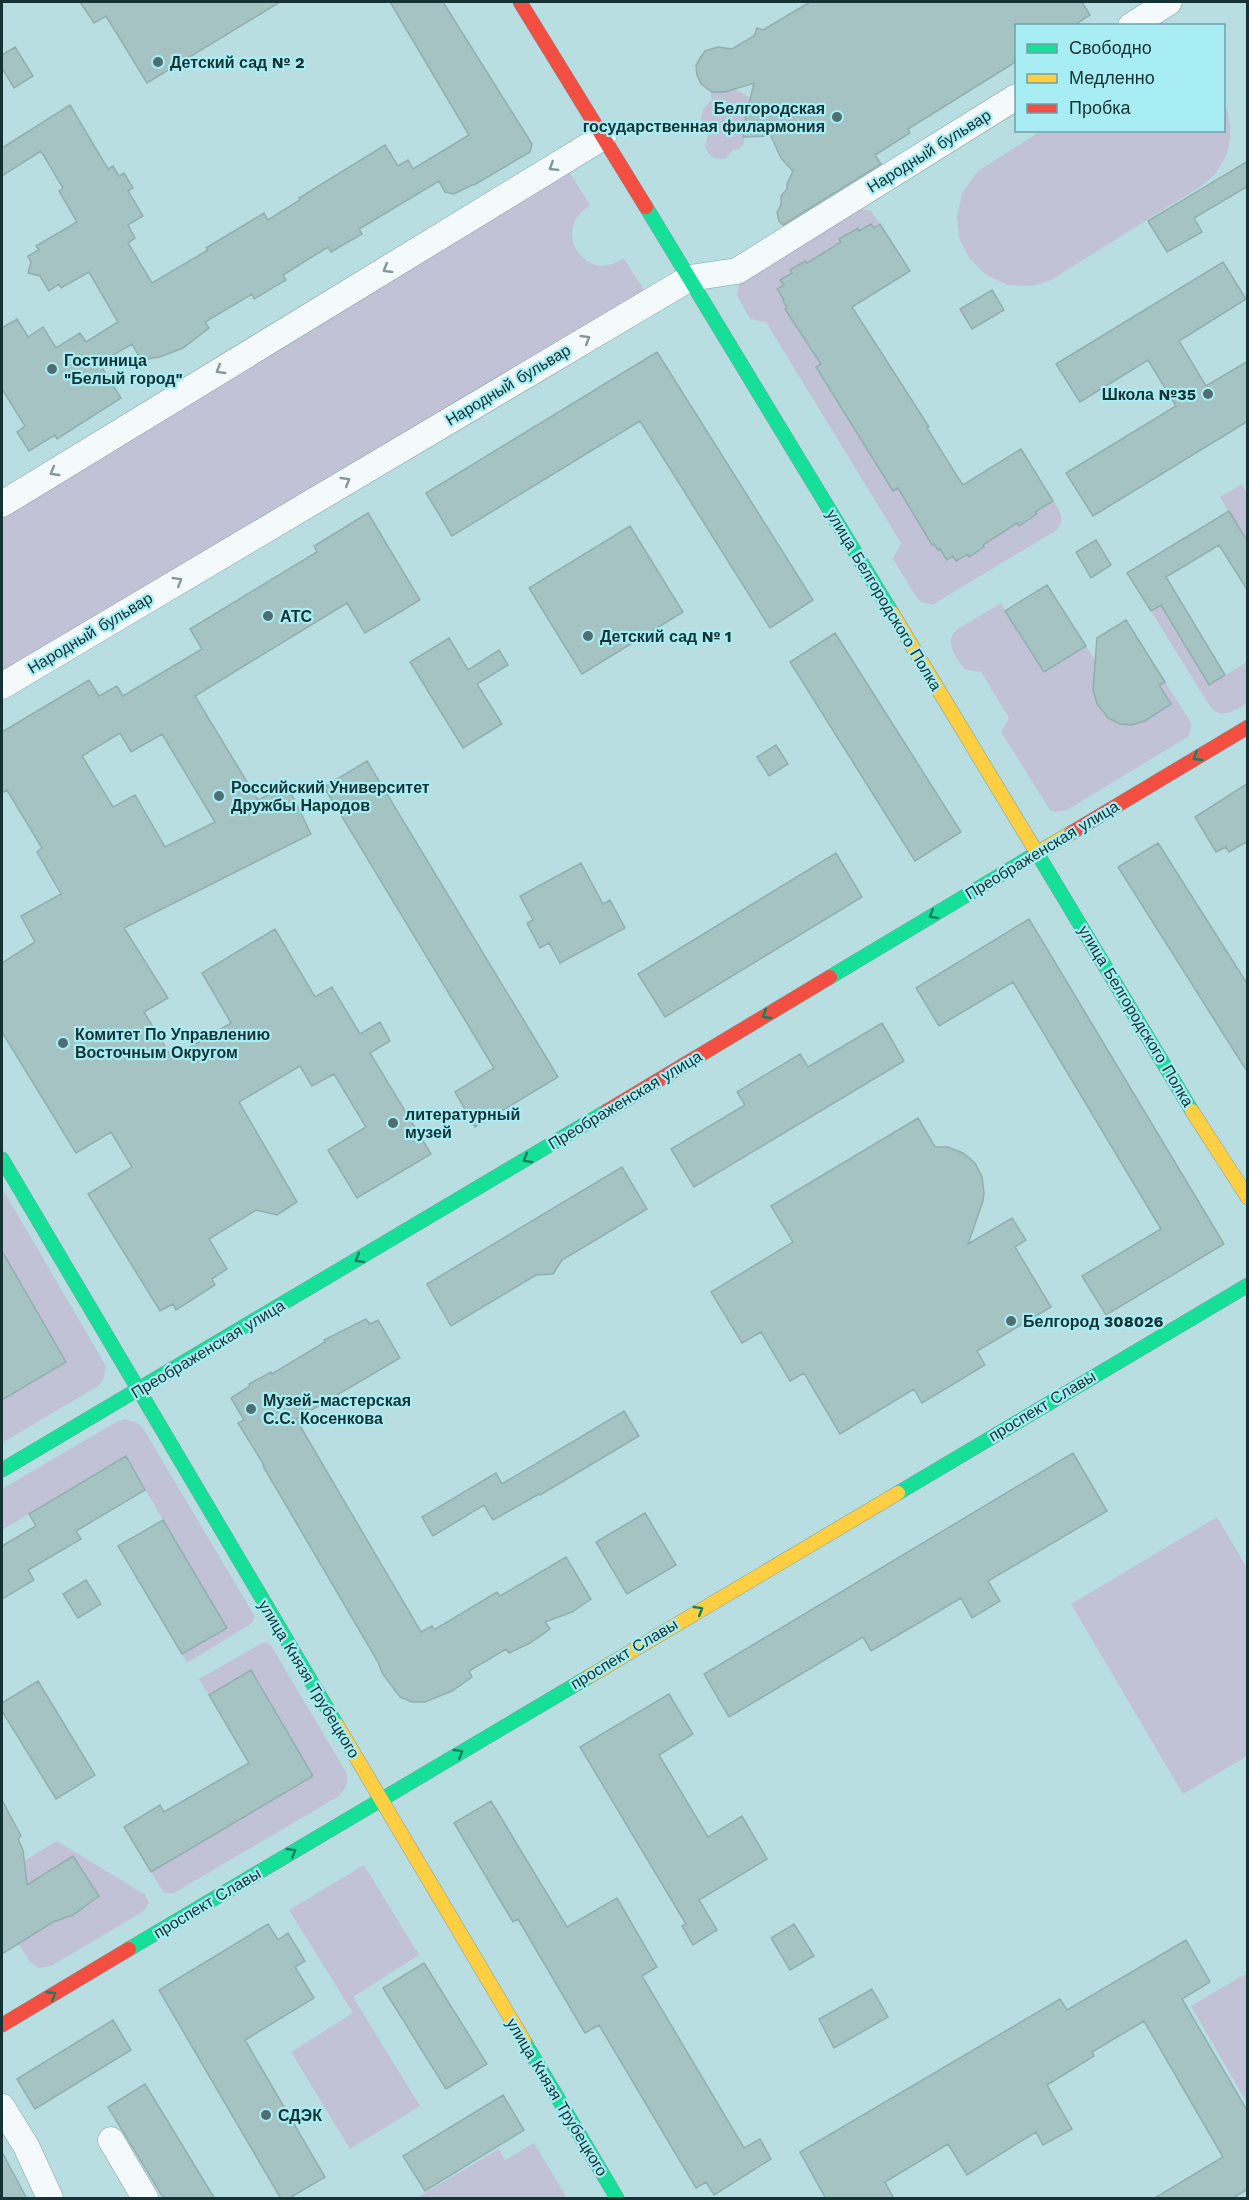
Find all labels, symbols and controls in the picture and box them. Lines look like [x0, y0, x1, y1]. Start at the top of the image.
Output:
legend [1015, 24, 1225, 132]
text: Свободно [1069, 37, 1152, 58]
place label: Детский сад № 2 [170, 53, 305, 72]
marker: Детский сад № 2 [151, 55, 165, 69]
text: Медленно [1069, 67, 1155, 88]
text: Пробка [1069, 97, 1132, 118]
place label: Белгородская государственная филармония [583, 99, 825, 136]
street label: Народный бульвар [864, 105, 994, 197]
marker: Белгородская государственная филармония [830, 110, 844, 124]
one-way arrow [549, 159, 559, 171]
one-way arrow [383, 261, 393, 273]
one-way arrow [580, 335, 590, 346]
street label: Народный бульвар [442, 340, 574, 430]
place label: Гостиница "Белый город" [64, 351, 183, 388]
marker: Гостиница "Белый город" [45, 362, 59, 376]
one-way arrow [216, 363, 226, 375]
place label: Школа №35 [1102, 385, 1196, 404]
marker: Школа №35 [1201, 387, 1215, 401]
one-way arrow [50, 465, 60, 477]
one-way arrow [340, 477, 350, 489]
street label: улица Белгородского Полка [822, 506, 946, 694]
one-way arrow [172, 576, 182, 588]
street label: Народный бульвар [24, 588, 156, 678]
place label: АТС [280, 607, 313, 626]
marker: АТС [261, 609, 275, 623]
place label: Детский сад № 1 [600, 627, 732, 646]
marker: Детский сад № 1 [581, 629, 595, 643]
one-way arrow [1193, 749, 1203, 761]
place label: Российский Университет Дружбы Народов [231, 778, 430, 815]
marker: Российский Университет Дружбы Народов [212, 789, 226, 803]
street label: Преображенская улица [962, 796, 1122, 903]
one-way arrow [929, 908, 939, 919]
street label: улица Белгородского Полка [1074, 922, 1198, 1110]
one-way arrow [762, 1008, 772, 1020]
place label: Комитет По Управлению Восточным Округом [75, 1025, 270, 1062]
marker: Комитет По Управлению Восточным Округом [56, 1036, 70, 1050]
street label: Преображенская улица [545, 1046, 705, 1153]
place label: литературный музей [405, 1105, 520, 1142]
marker: литературный музей [386, 1116, 400, 1130]
one-way arrow [523, 1151, 533, 1163]
one-way arrow [355, 1251, 365, 1263]
street label: Преображенская улица [128, 1295, 288, 1402]
place label: Белгород 308026 [1023, 1312, 1164, 1331]
marker: Белгород 308026 [1004, 1314, 1018, 1328]
street label: проспект Славы [985, 1366, 1099, 1446]
place label: Музей-мастерская С.С. Косенкова [263, 1391, 411, 1428]
marker: Музей-мастерская С.С. Косенкова [244, 1402, 258, 1416]
street label: улица Князя Трубецкого [254, 1597, 364, 1762]
one-way arrow [693, 1606, 703, 1617]
street label: проспект Славы [567, 1614, 681, 1694]
one-way arrow [453, 1748, 463, 1760]
one-way arrow [286, 1848, 296, 1860]
street label: проспект Славы [150, 1863, 264, 1943]
one-way arrow [46, 1990, 56, 2002]
street label: улица Князя Трубецкого [502, 2015, 612, 2180]
place label: СДЭК [278, 2106, 322, 2125]
marker: СДЭК [259, 2108, 273, 2122]

